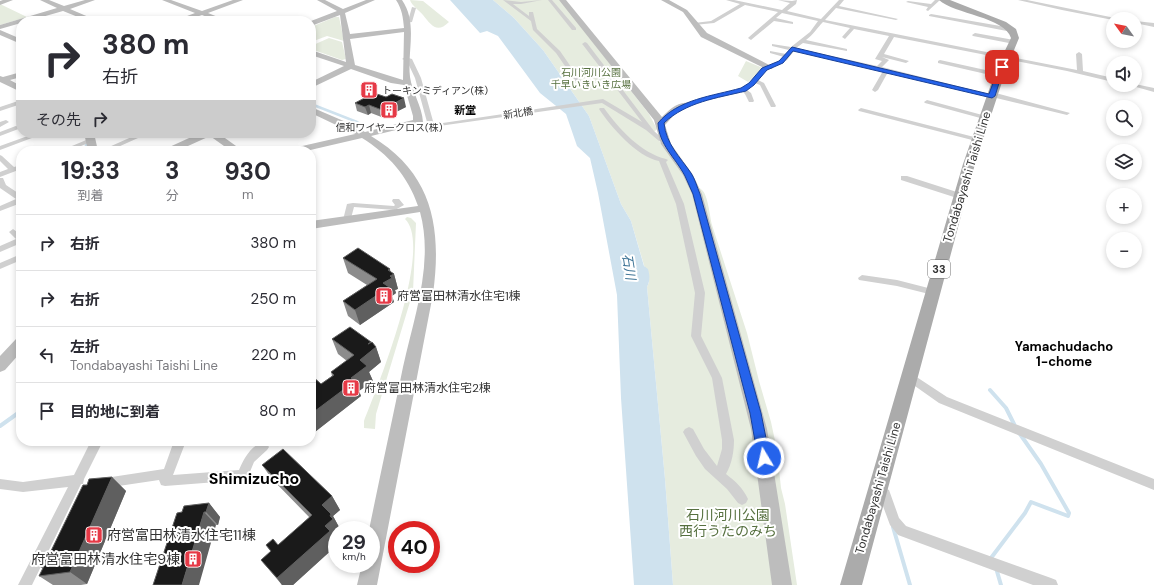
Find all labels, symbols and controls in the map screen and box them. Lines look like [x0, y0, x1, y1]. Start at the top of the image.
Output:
north arrow [1106, 12, 1142, 48]
map controls [1106, 12, 1142, 268]
text: 380 m [102, 26, 189, 63]
icon: right [36, 32, 88, 84]
pin [985, 50, 1019, 84]
icon: arrive [991, 56, 1013, 78]
button: sound [1106, 56, 1142, 92]
text: 右折 [102, 65, 138, 89]
park label: 石川河川公園 千早いきいき広場 [551, 66, 631, 91]
building icon: トーキンミディアン(株) [359, 80, 379, 100]
place label: トーキンミディアン(株) [382, 84, 488, 97]
building icon: 信和ワイヤークロス(株) [379, 100, 399, 120]
button: search [1106, 100, 1142, 136]
district label: 新堂 [454, 103, 476, 117]
street label: 新北橋 [502, 104, 534, 122]
icon: right [89, 108, 111, 130]
street label: Tondabayashi Taishi Line [939, 109, 995, 245]
text: その先 [36, 110, 81, 130]
place label: 信和ワイヤークロス(株) [335, 121, 443, 134]
button: layers [1106, 144, 1142, 180]
text: 19:33 [61, 155, 120, 186]
text: 3 [165, 155, 180, 186]
text: 930 [225, 156, 271, 187]
text: m [242, 186, 254, 203]
text: 到着 [78, 187, 104, 204]
text: 分 [166, 187, 179, 204]
button: + [1106, 188, 1142, 224]
icon: right [36, 232, 58, 254]
button: − [1106, 232, 1142, 268]
text: 380 m [250, 233, 296, 253]
text: 右折 [70, 234, 100, 254]
water label: 石川 [619, 253, 640, 283]
road number: 33 [928, 260, 950, 278]
building icon: 府営富田林清水住宅1棟 [374, 286, 394, 306]
icon: right [36, 288, 58, 310]
place label: 府営富田林清水住宅1棟 [397, 288, 521, 304]
text: 250 m [251, 289, 296, 309]
text: 右折 [70, 290, 100, 310]
text: 左折 [70, 337, 100, 357]
district label: Yamachudacho 1-chome [1015, 338, 1113, 370]
icon: left [36, 344, 58, 366]
text: 220 m [251, 345, 296, 365]
text: Tondabayashi Taishi Line [70, 357, 218, 374]
building icon: 府営富田林清水住宅2棟 [341, 378, 361, 398]
place label: 府営富田林清水住宅2棟 [364, 380, 491, 396]
icon: arrive [36, 400, 58, 422]
text: 80 m [259, 401, 296, 421]
text: 目的地に到着 [70, 402, 160, 422]
street label: Tondabayashi Taishi Line [851, 420, 905, 556]
position arrow [743, 437, 785, 479]
district label: Shimizucho [209, 468, 299, 489]
park label: 石川河川公園 西行うたのみち [679, 506, 777, 540]
speed limit sign: 40 [388, 521, 440, 573]
building icon: 府営富田林清水住宅11棟 [84, 525, 104, 545]
place label: 府営富田林清水住宅11棟 [107, 526, 256, 544]
text: 29 [342, 529, 366, 555]
building icon: 府営富田林清水住宅9棟 [183, 549, 203, 569]
place label: 府営富田林清水住宅9棟 [31, 550, 180, 568]
text: km/h [342, 550, 366, 563]

